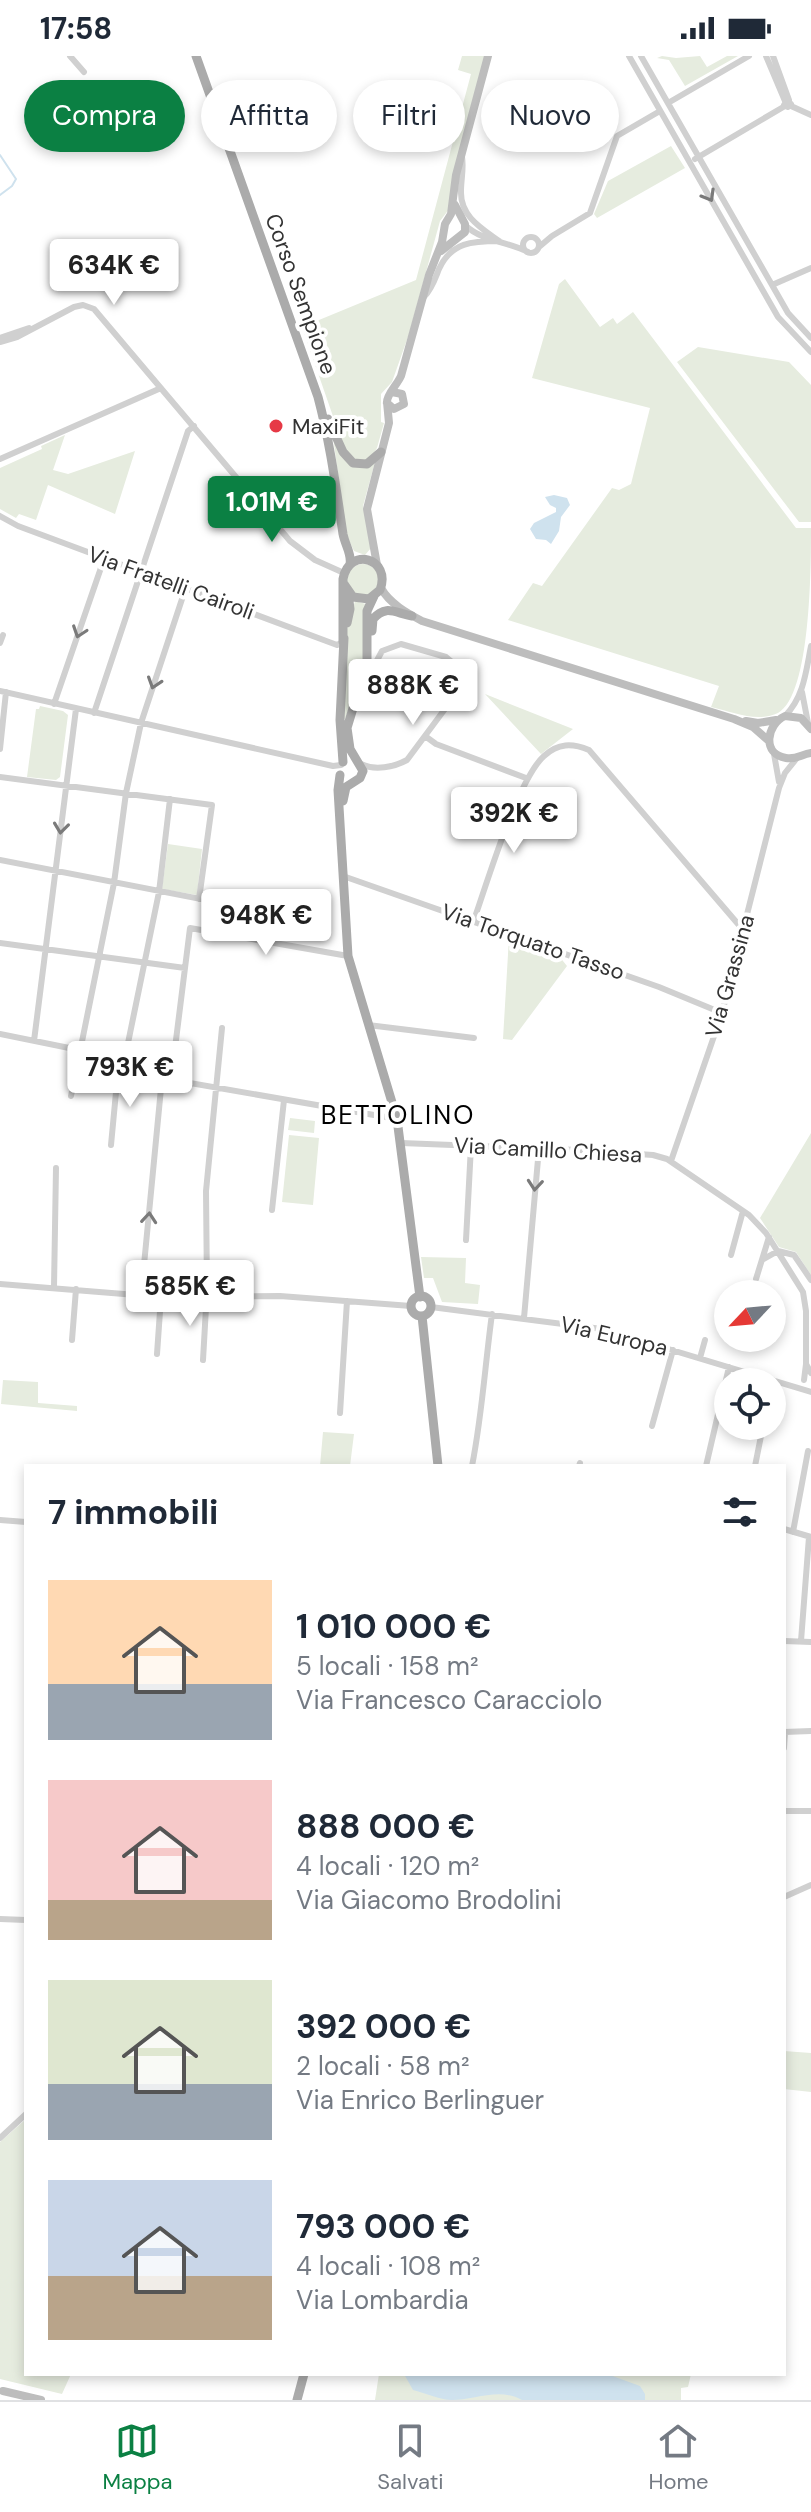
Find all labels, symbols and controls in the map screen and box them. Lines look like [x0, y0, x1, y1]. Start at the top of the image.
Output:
text: 17:58 [40, 9, 112, 48]
chip: Compra [24, 80, 185, 152]
chip: Affitta [201, 80, 337, 152]
chip: Filtri [353, 80, 465, 152]
chip: Nuovo [481, 80, 619, 152]
one-way arrow [699, 188, 715, 202]
street label: Corso Sempione [258, 210, 344, 378]
pin: 634K € [49, 239, 179, 307]
text: 634K € [68, 248, 160, 282]
place label: MaxiFit [292, 412, 364, 441]
marker: MaxiFit [267, 417, 285, 435]
pin: 1.01M € [198, 476, 346, 544]
text: 1.01M € [226, 485, 318, 519]
street label: Via Fratelli Cairoli [84, 539, 258, 627]
one-way arrow [73, 624, 89, 638]
pin: 888K € [348, 659, 478, 727]
text: 888K € [366, 668, 460, 702]
one-way arrow [148, 675, 164, 689]
pin: 392K € [449, 787, 579, 855]
text: 392K € [469, 796, 559, 830]
one-way arrow [53, 821, 70, 835]
pin: 948K € [201, 889, 331, 957]
street label: Via Torquato Tasso [437, 897, 629, 987]
text: 948K € [219, 898, 313, 932]
street label: Via Grassina [699, 911, 761, 1041]
pin: 793K € [65, 1041, 195, 1109]
text: 793K € [85, 1050, 175, 1084]
district label: BETTOLINO [321, 1098, 475, 1132]
street label: Via Camillo Chiesa [453, 1131, 643, 1169]
one-way arrow [527, 1179, 544, 1192]
one-way arrow [140, 1212, 157, 1225]
pin: 585K € [125, 1260, 255, 1328]
text: 585K € [144, 1269, 236, 1303]
north arrow [714, 1280, 786, 1352]
map controls [714, 1280, 786, 1440]
street label: Via Europa [557, 1310, 671, 1362]
button: locate [714, 1368, 786, 1440]
text: 7 immobili [48, 1490, 218, 1535]
icon: filters [718, 1490, 762, 1534]
text: 1 010 000 € [296, 1604, 491, 1649]
icon: home [112, 1612, 208, 1708]
text: 5 locali · 158 m² [296, 1649, 478, 1683]
text: Via Francesco Caracciolo [296, 1683, 602, 1717]
text: 888 000 € [296, 1804, 475, 1849]
icon: home [112, 1812, 208, 1908]
text: 4 locali · 120 m² [296, 1849, 479, 1883]
text: Via Giacomo Brodolini [296, 1883, 562, 1917]
text: 392 000 € [296, 2004, 471, 2049]
icon: home [112, 2012, 208, 2108]
text: 2 locali · 58 m² [296, 2049, 469, 2083]
text: Via Enrico Berlinguer [296, 2083, 544, 2117]
text: 793 000 € [296, 2204, 470, 2249]
icon: home [112, 2212, 208, 2308]
text: 4 locali · 108 m² [296, 2249, 480, 2283]
text: Via Lombardia [296, 2283, 469, 2317]
tab: Mappa [102, 2419, 172, 2496]
tab: Salvati [377, 2419, 444, 2496]
tab: Home [648, 2419, 709, 2496]

